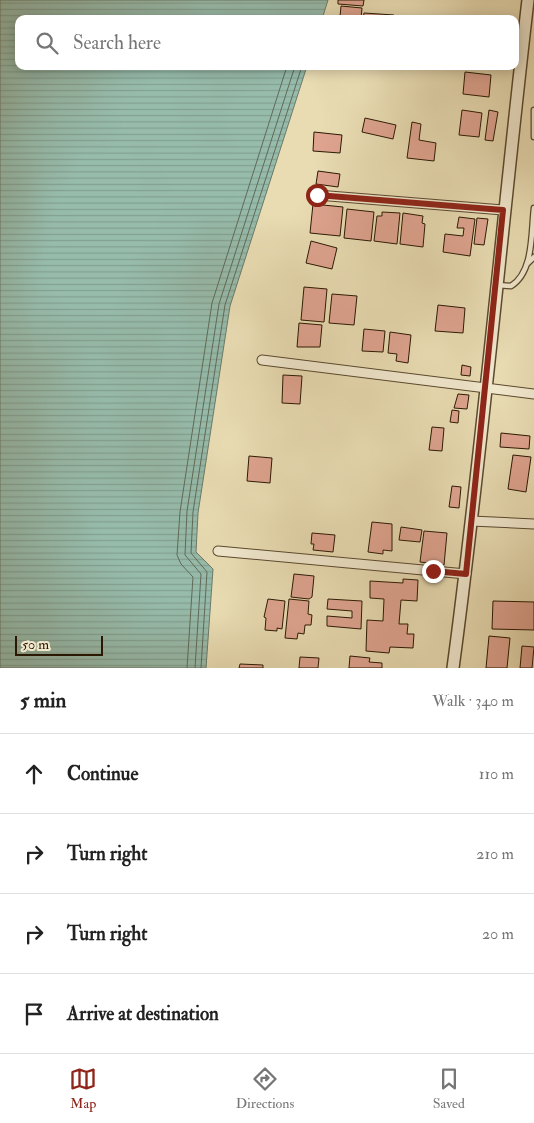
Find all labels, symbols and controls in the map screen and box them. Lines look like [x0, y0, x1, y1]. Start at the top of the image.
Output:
search box [15, 15, 519, 70]
icon: search [33, 29, 61, 57]
text: Search here [73, 31, 161, 55]
route start [306, 184, 329, 207]
route end [422, 560, 445, 583]
scale bar [15, 633, 102, 656]
text: 50 m [22, 636, 49, 653]
text: 5 min [20, 687, 66, 714]
text: Walk · 340 m [432, 691, 514, 711]
icon: ahead [20, 760, 48, 788]
text: Continue [67, 762, 138, 786]
text: 110 m [479, 764, 514, 784]
icon: right [20, 840, 48, 868]
text: Turn right [67, 842, 147, 866]
text: 210 m [476, 844, 514, 864]
icon: right [20, 920, 48, 948]
text: Turn right [67, 922, 147, 946]
text: 20 m [482, 924, 514, 944]
icon: arrive [20, 1000, 48, 1028]
text: Arrive at destination [67, 1002, 219, 1026]
tab: Map [69, 1065, 97, 1112]
tab: Directions [236, 1065, 294, 1112]
tab: Saved [433, 1065, 465, 1112]

